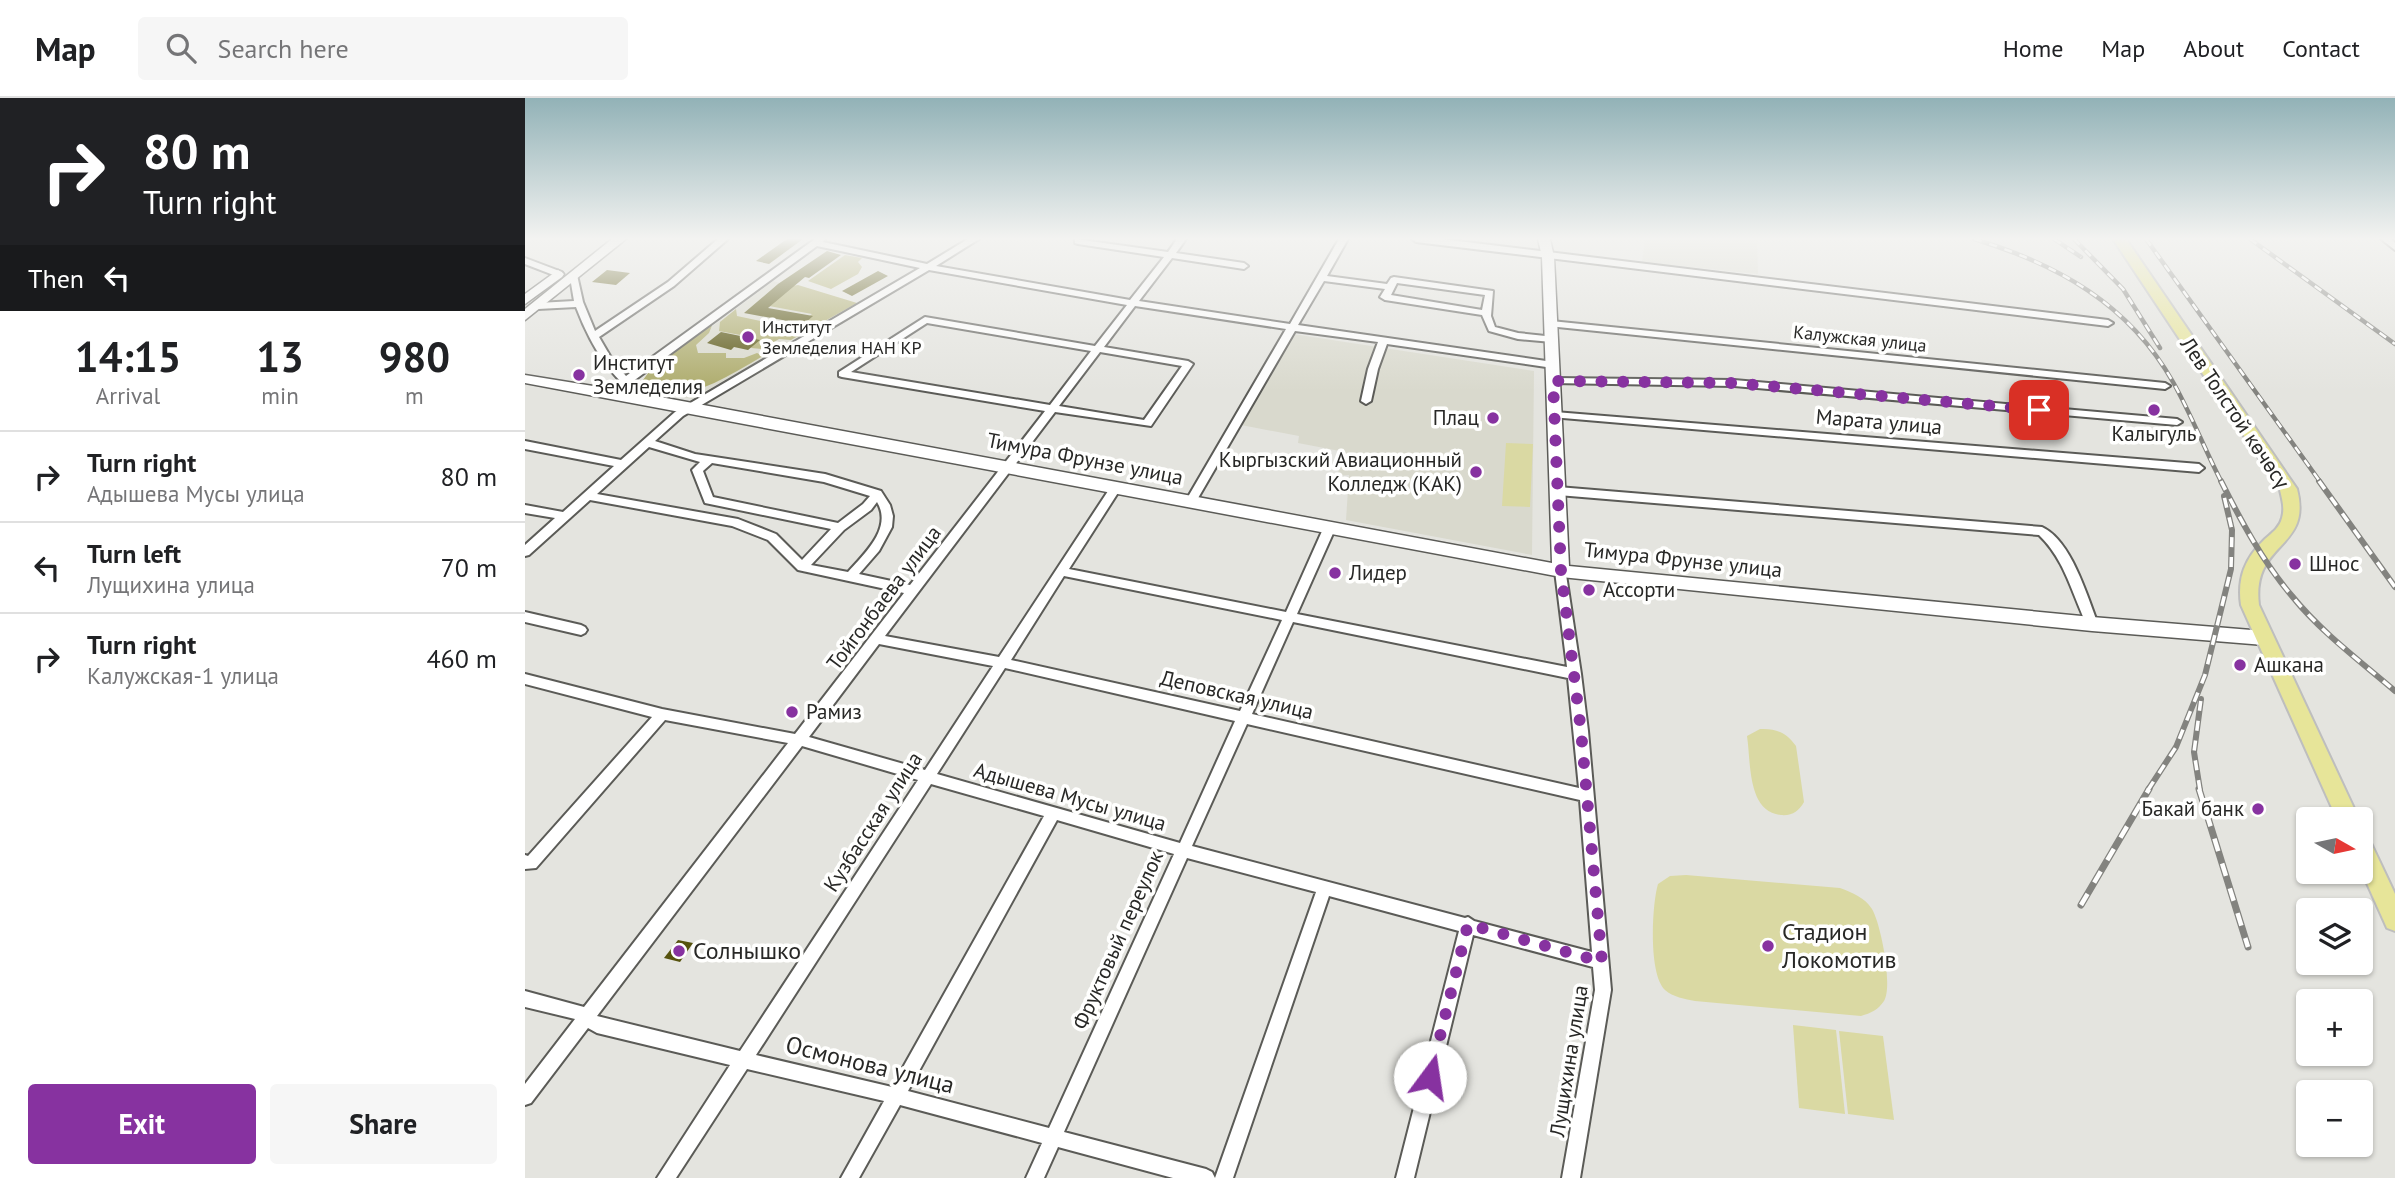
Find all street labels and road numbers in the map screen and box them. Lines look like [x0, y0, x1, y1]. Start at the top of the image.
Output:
street label: Калужская улица [1792, 320, 1928, 357]
street label: Лев Толстой көчөсү [2174, 331, 2296, 494]
street label: Марата улица [1815, 403, 1943, 440]
street label: Тимура Фрунзе улица [985, 426, 1185, 491]
street label: Тойгонбаева улица [820, 520, 947, 675]
street label: Тимура Фрунзе улица [1583, 536, 1783, 583]
street label: Деповская улица [1158, 664, 1316, 725]
street label: Кузбасская улица [817, 747, 928, 897]
street label: Адышева Мусы улица [971, 756, 1169, 837]
street label: Фруктовый переулок [1066, 846, 1169, 1033]
street label: Лущихина улица [1543, 983, 1594, 1140]
street label: Осмонова улица [783, 1029, 958, 1100]

